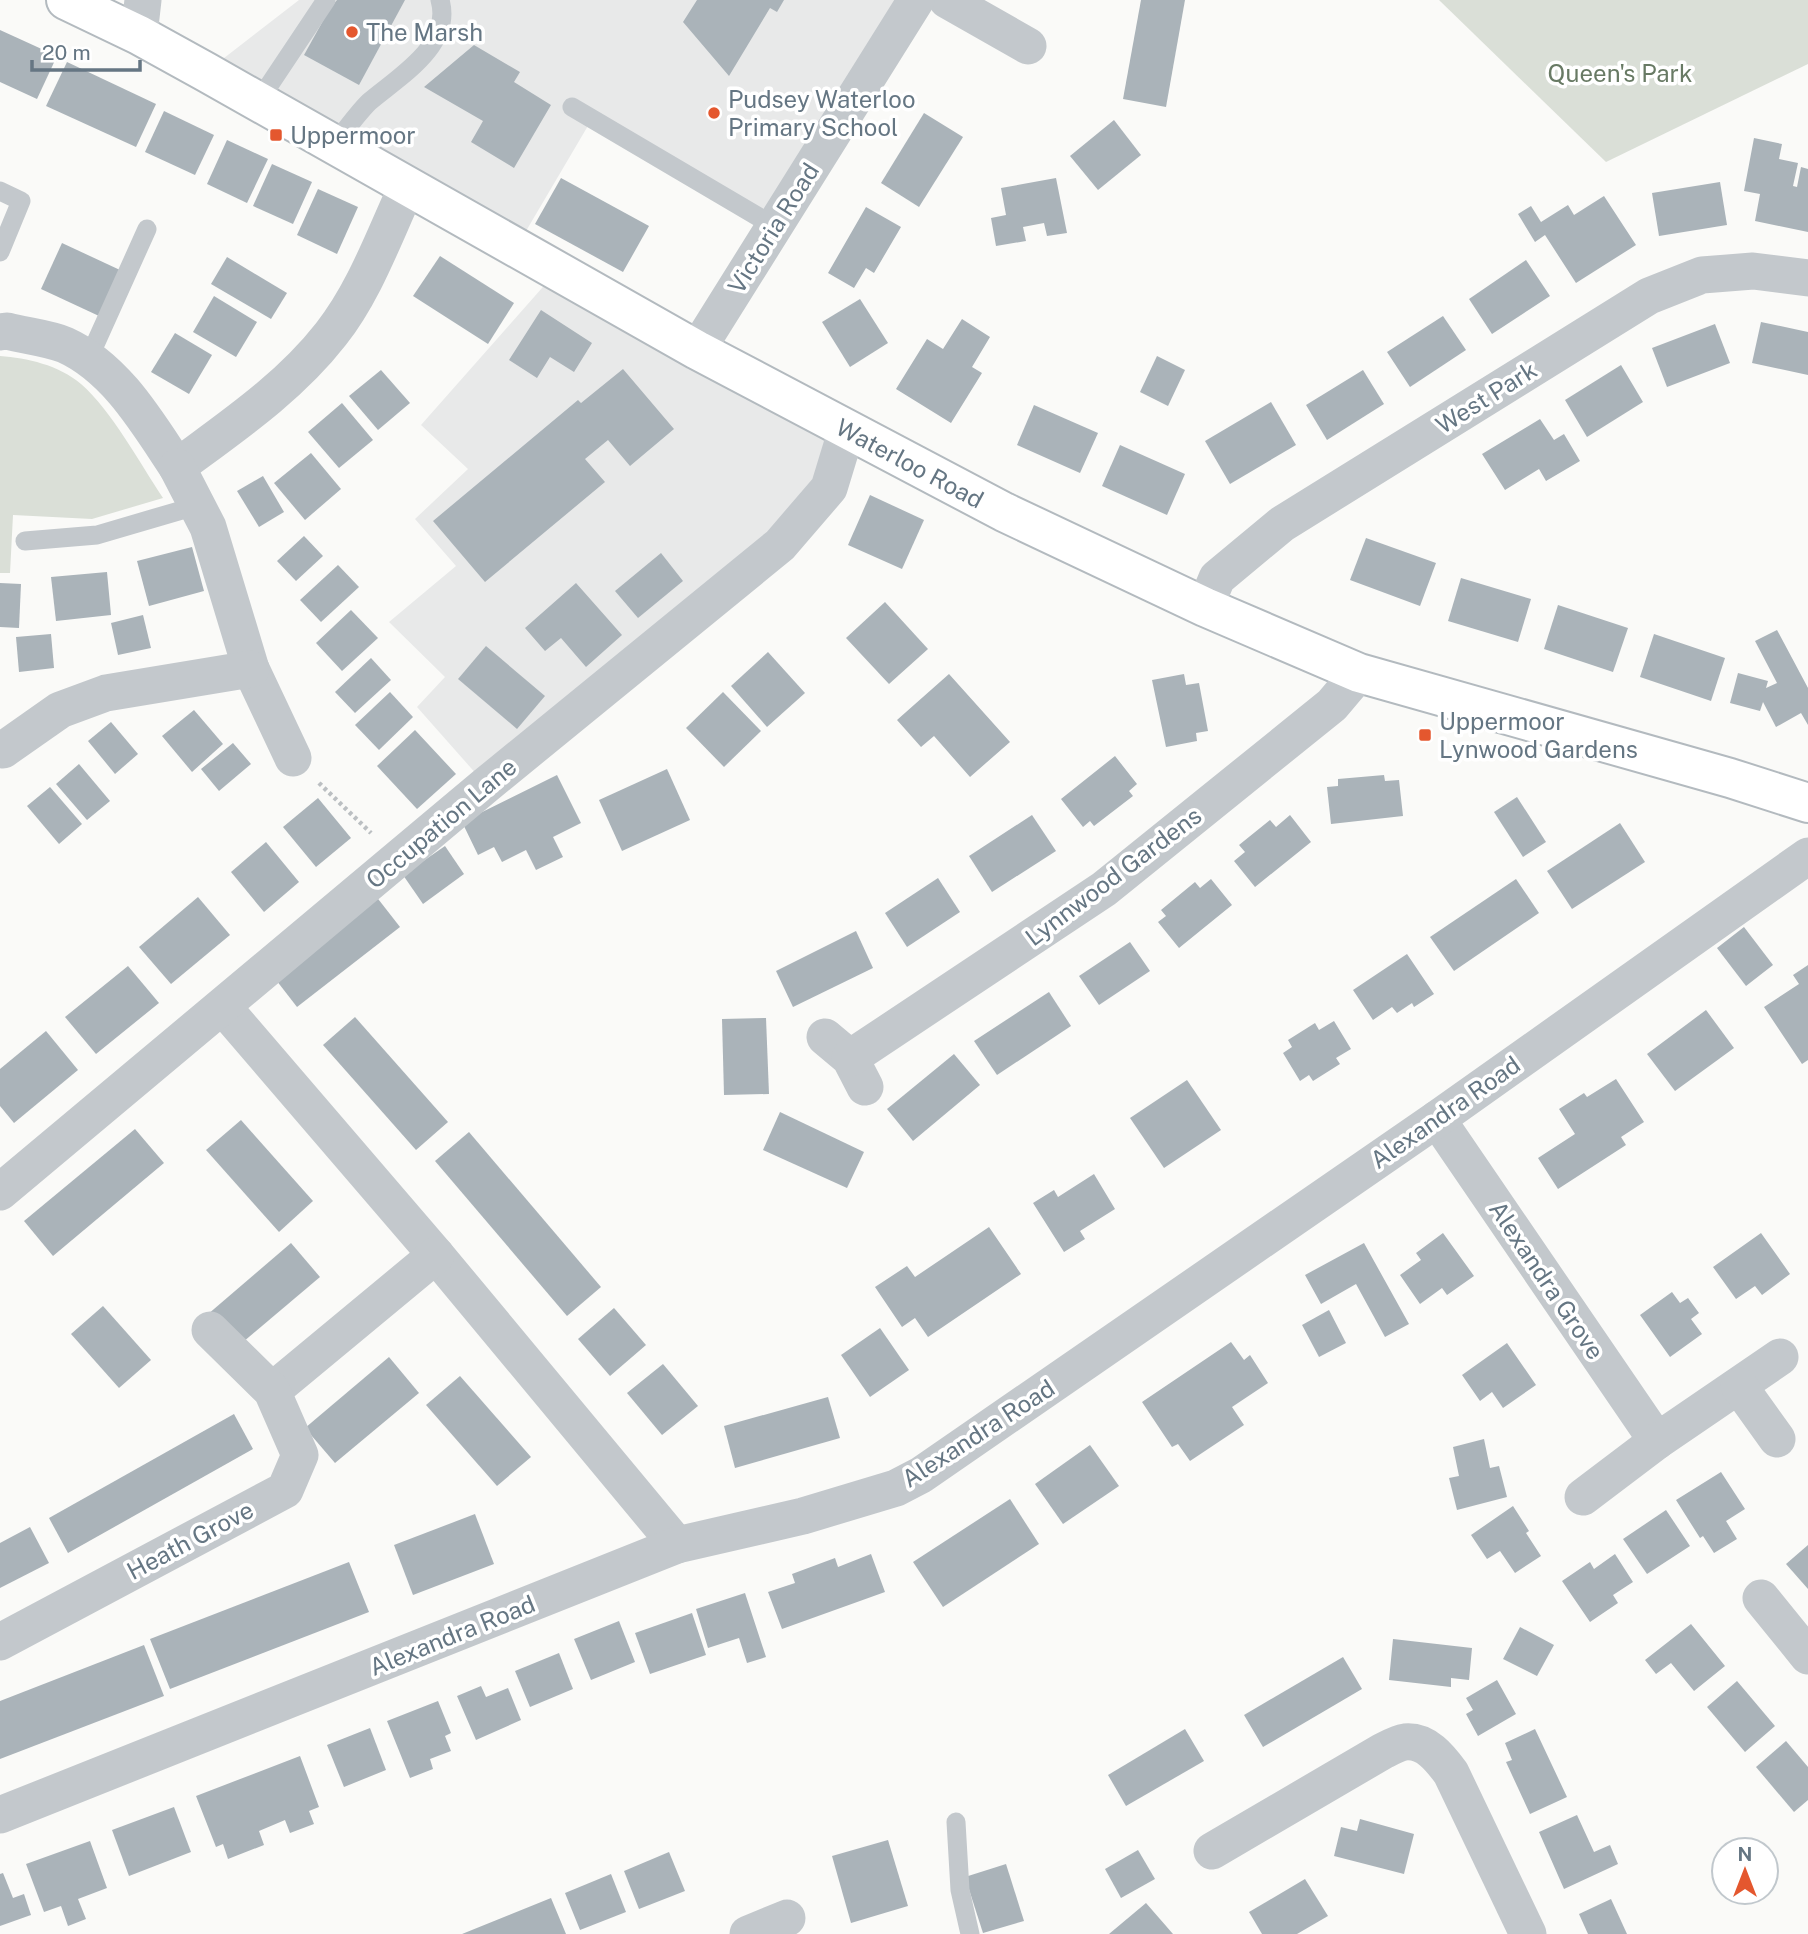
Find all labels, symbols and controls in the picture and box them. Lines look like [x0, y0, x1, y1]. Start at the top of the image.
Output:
place label: The Marsh [366, 18, 483, 46]
marker: The Marsh [344, 24, 360, 40]
scale bar [32, 28, 140, 72]
text: 20 m [42, 40, 91, 65]
park label: Queen's Park [1548, 59, 1692, 87]
place label: Pudsey Waterloo Primary School [728, 85, 915, 141]
marker: Pudsey Waterloo Primary School [706, 105, 722, 121]
place label: Uppermoor [290, 121, 416, 149]
marker: Uppermoor [268, 127, 284, 143]
street label: Victoria Road [722, 158, 824, 298]
street label: West Park [1430, 355, 1542, 439]
street label: Waterloo Road [832, 412, 988, 514]
place label: Uppermoor Lynwood Gardens [1439, 707, 1638, 763]
marker: Uppermoor Lynwood Gardens [1417, 727, 1433, 743]
street label: Occupation Lane [360, 752, 522, 894]
street label: Lynnwood Gardens [1020, 801, 1206, 951]
street label: Alexandra Road [1365, 1050, 1525, 1174]
street label: Alexandra Grove [1484, 1196, 1610, 1364]
street label: Alexandra Road [897, 1373, 1059, 1493]
street label: Heath Grove [122, 1495, 258, 1585]
street label: Alexandra Road [365, 1589, 539, 1681]
north arrow [1710, 1836, 1780, 1906]
text: N [1738, 1843, 1752, 1865]

